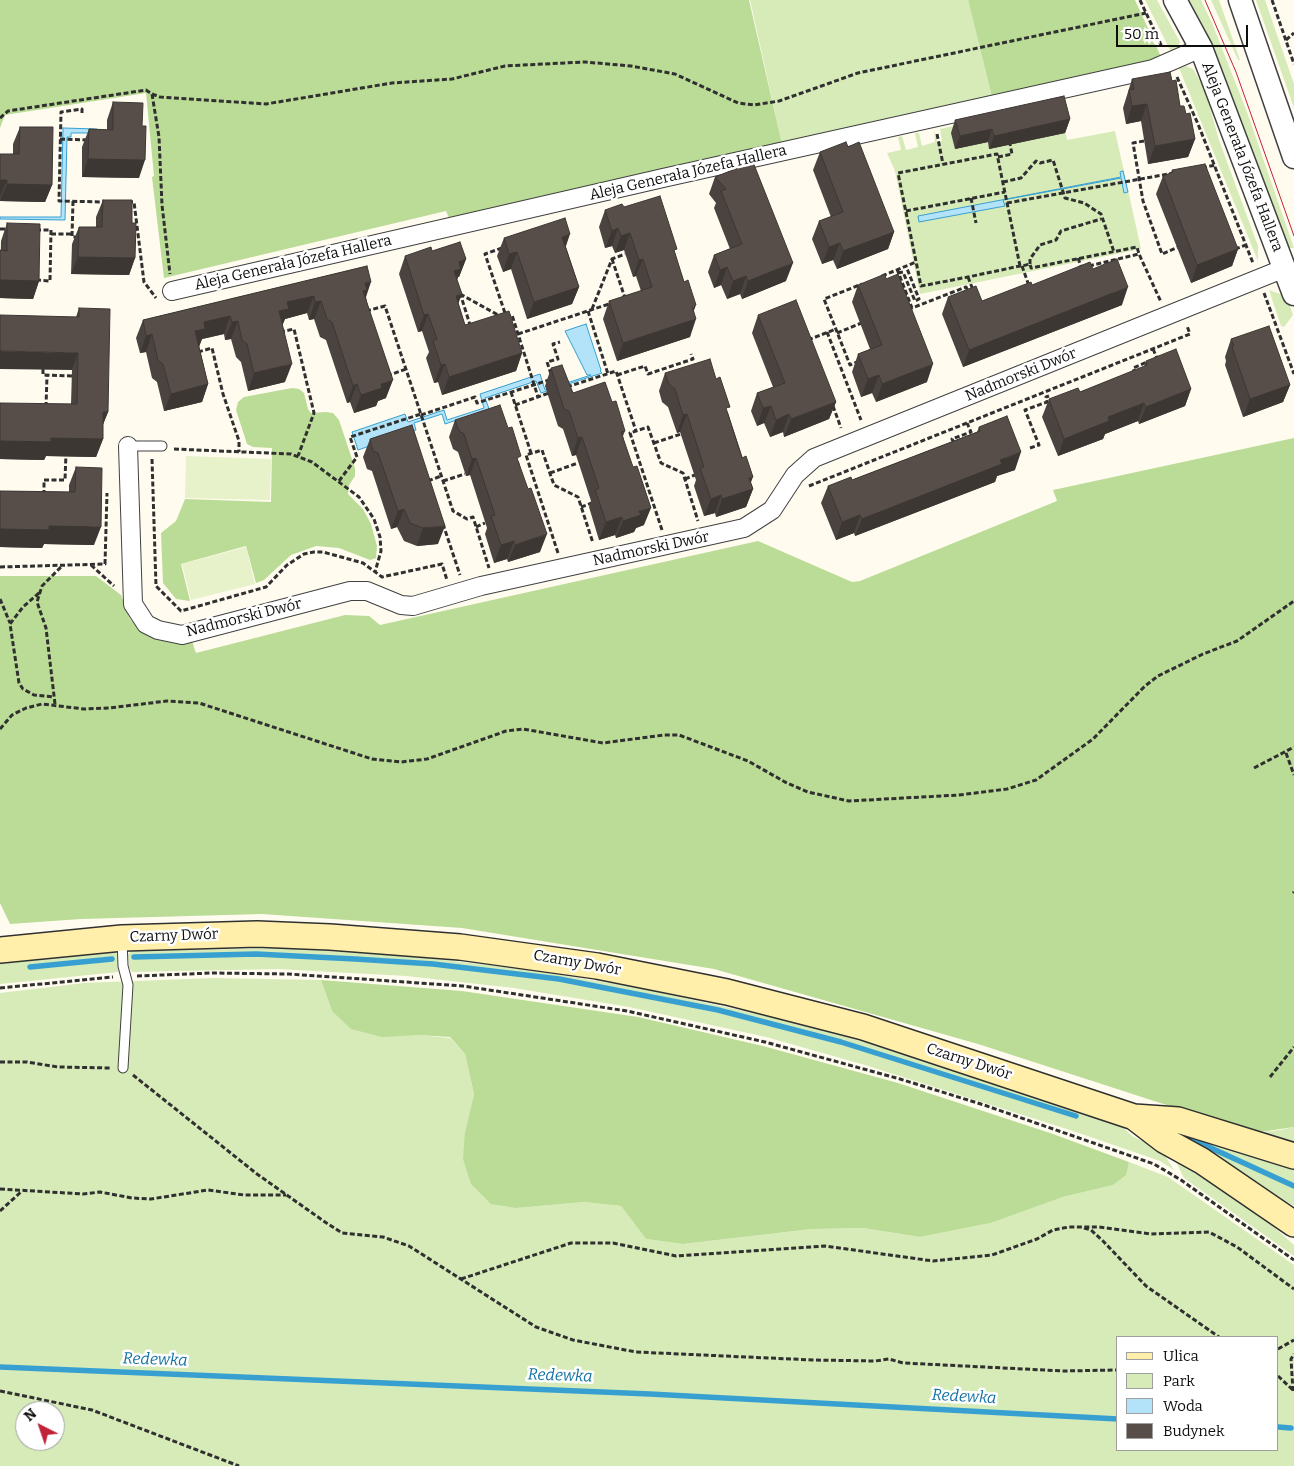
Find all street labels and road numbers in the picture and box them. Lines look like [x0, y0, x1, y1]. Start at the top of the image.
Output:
street label: Aleja Generała Józefa Hallera [1197, 60, 1287, 254]
street label: Aleja Generała Józefa Hallera [588, 142, 788, 204]
street label: Aleja Generała Józefa Hallera [193, 232, 393, 294]
street label: Nadmorski Dwór [963, 344, 1079, 406]
street label: Nadmorski Dwór [591, 528, 711, 570]
street label: Nadmorski Dwór [184, 595, 304, 641]
street label: Czarny Dwór [129, 925, 219, 947]
street label: Czarny Dwór [532, 946, 622, 980]
street label: Czarny Dwór [924, 1040, 1014, 1084]

